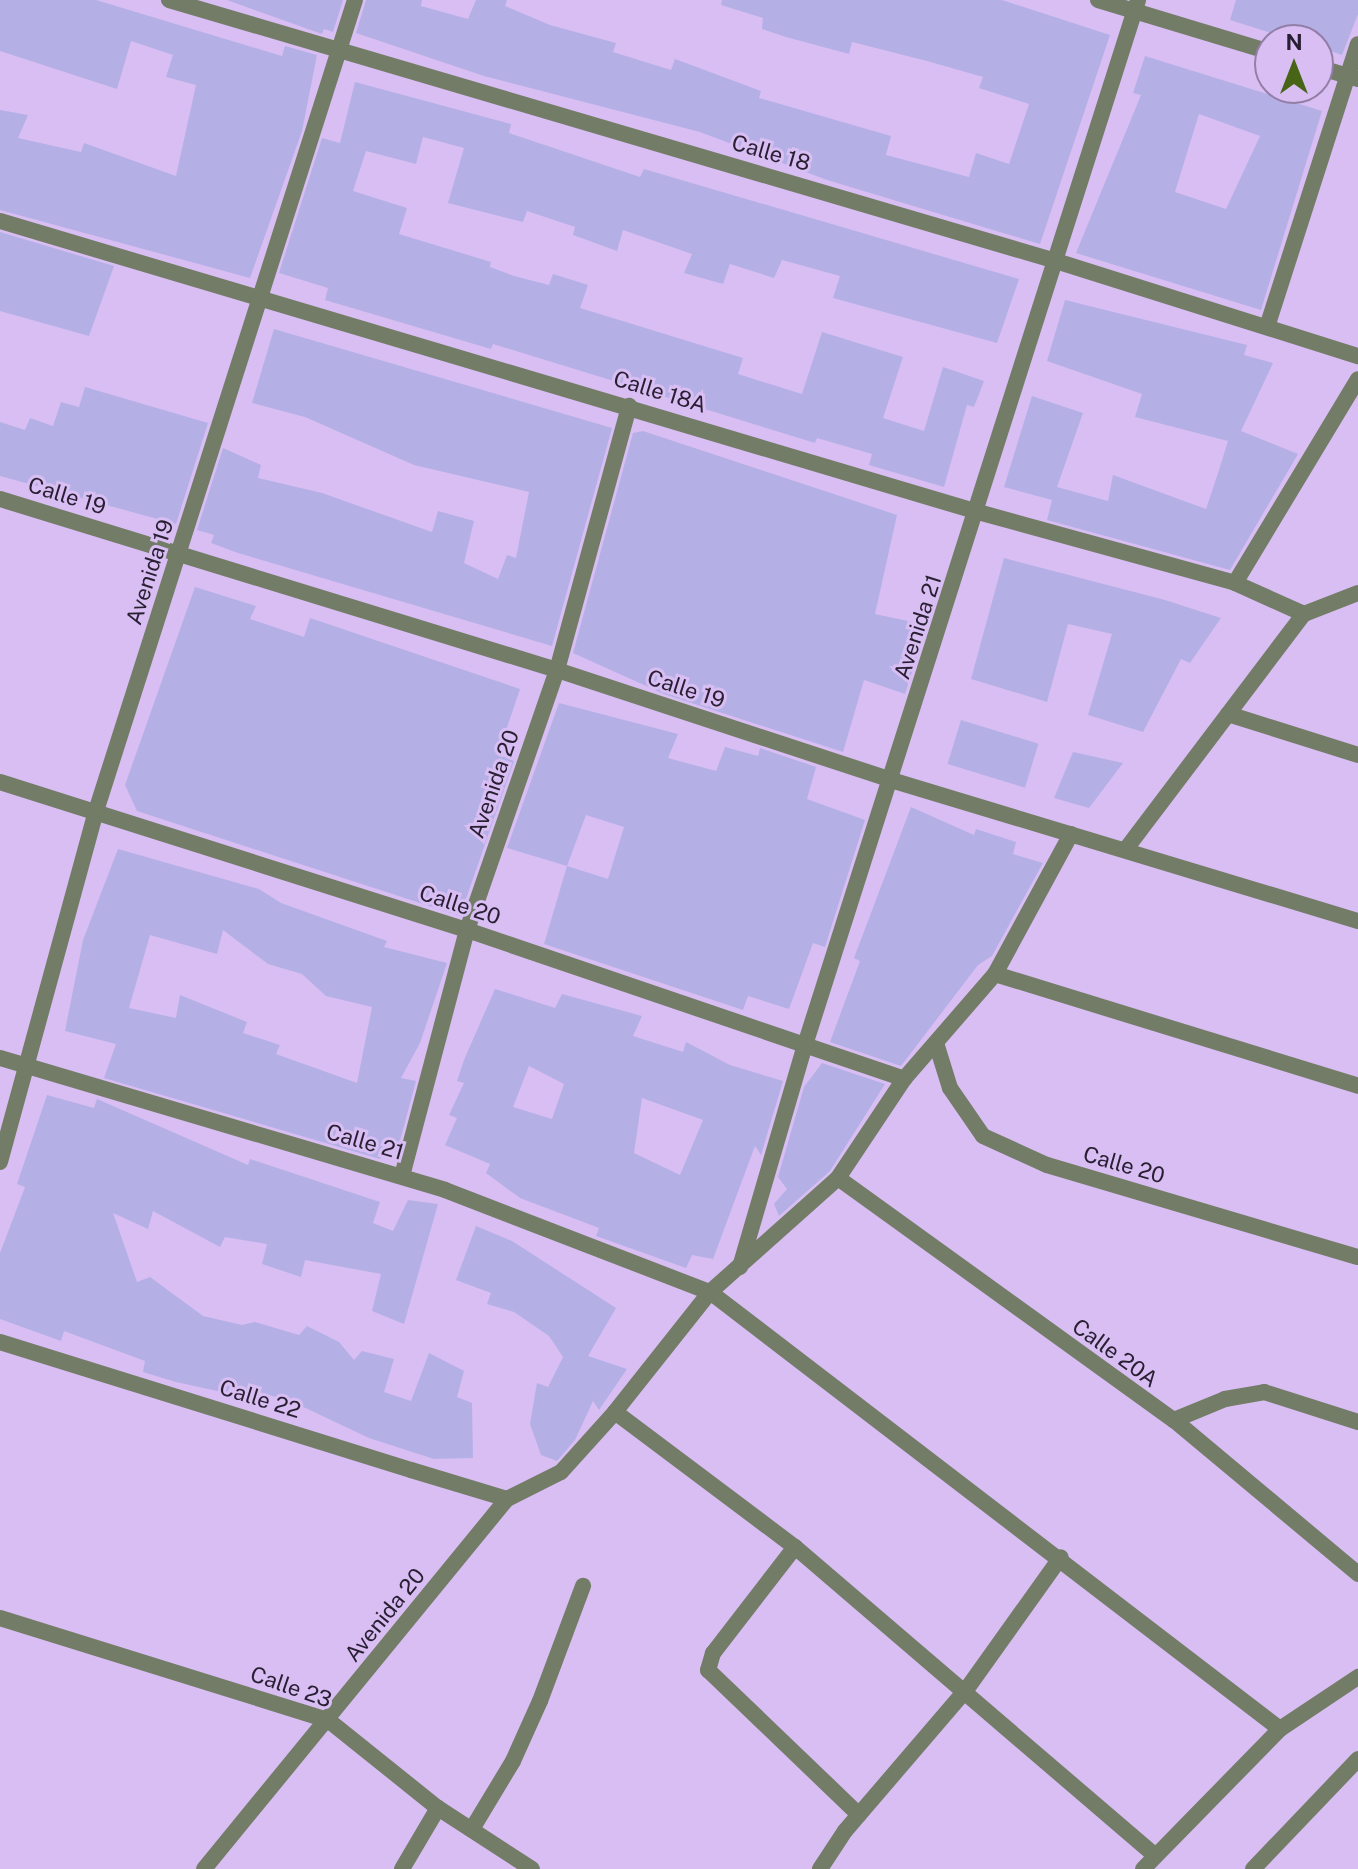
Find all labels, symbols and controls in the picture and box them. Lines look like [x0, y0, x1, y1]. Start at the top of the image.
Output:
north arrow [1254, 24, 1334, 104]
text: N [1285, 29, 1303, 55]
street label: Calle 18 [729, 129, 813, 177]
street label: Calle 18A [610, 365, 710, 419]
street label: Calle 19 [25, 472, 109, 520]
street label: Avenida 19 [121, 516, 179, 628]
street label: Avenida 21 [889, 571, 947, 683]
street label: Calle 19 [644, 664, 728, 714]
street label: Avenida 20 [463, 726, 525, 842]
street label: Calle 20 [416, 879, 504, 931]
street label: Calle 21 [323, 1118, 407, 1166]
street label: Calle 20 [1080, 1141, 1168, 1189]
street label: Calle 20A [1067, 1313, 1163, 1393]
street label: Calle 22 [216, 1374, 304, 1424]
street label: Avenida 20 [339, 1563, 431, 1667]
street label: Calle 23 [247, 1661, 335, 1713]

